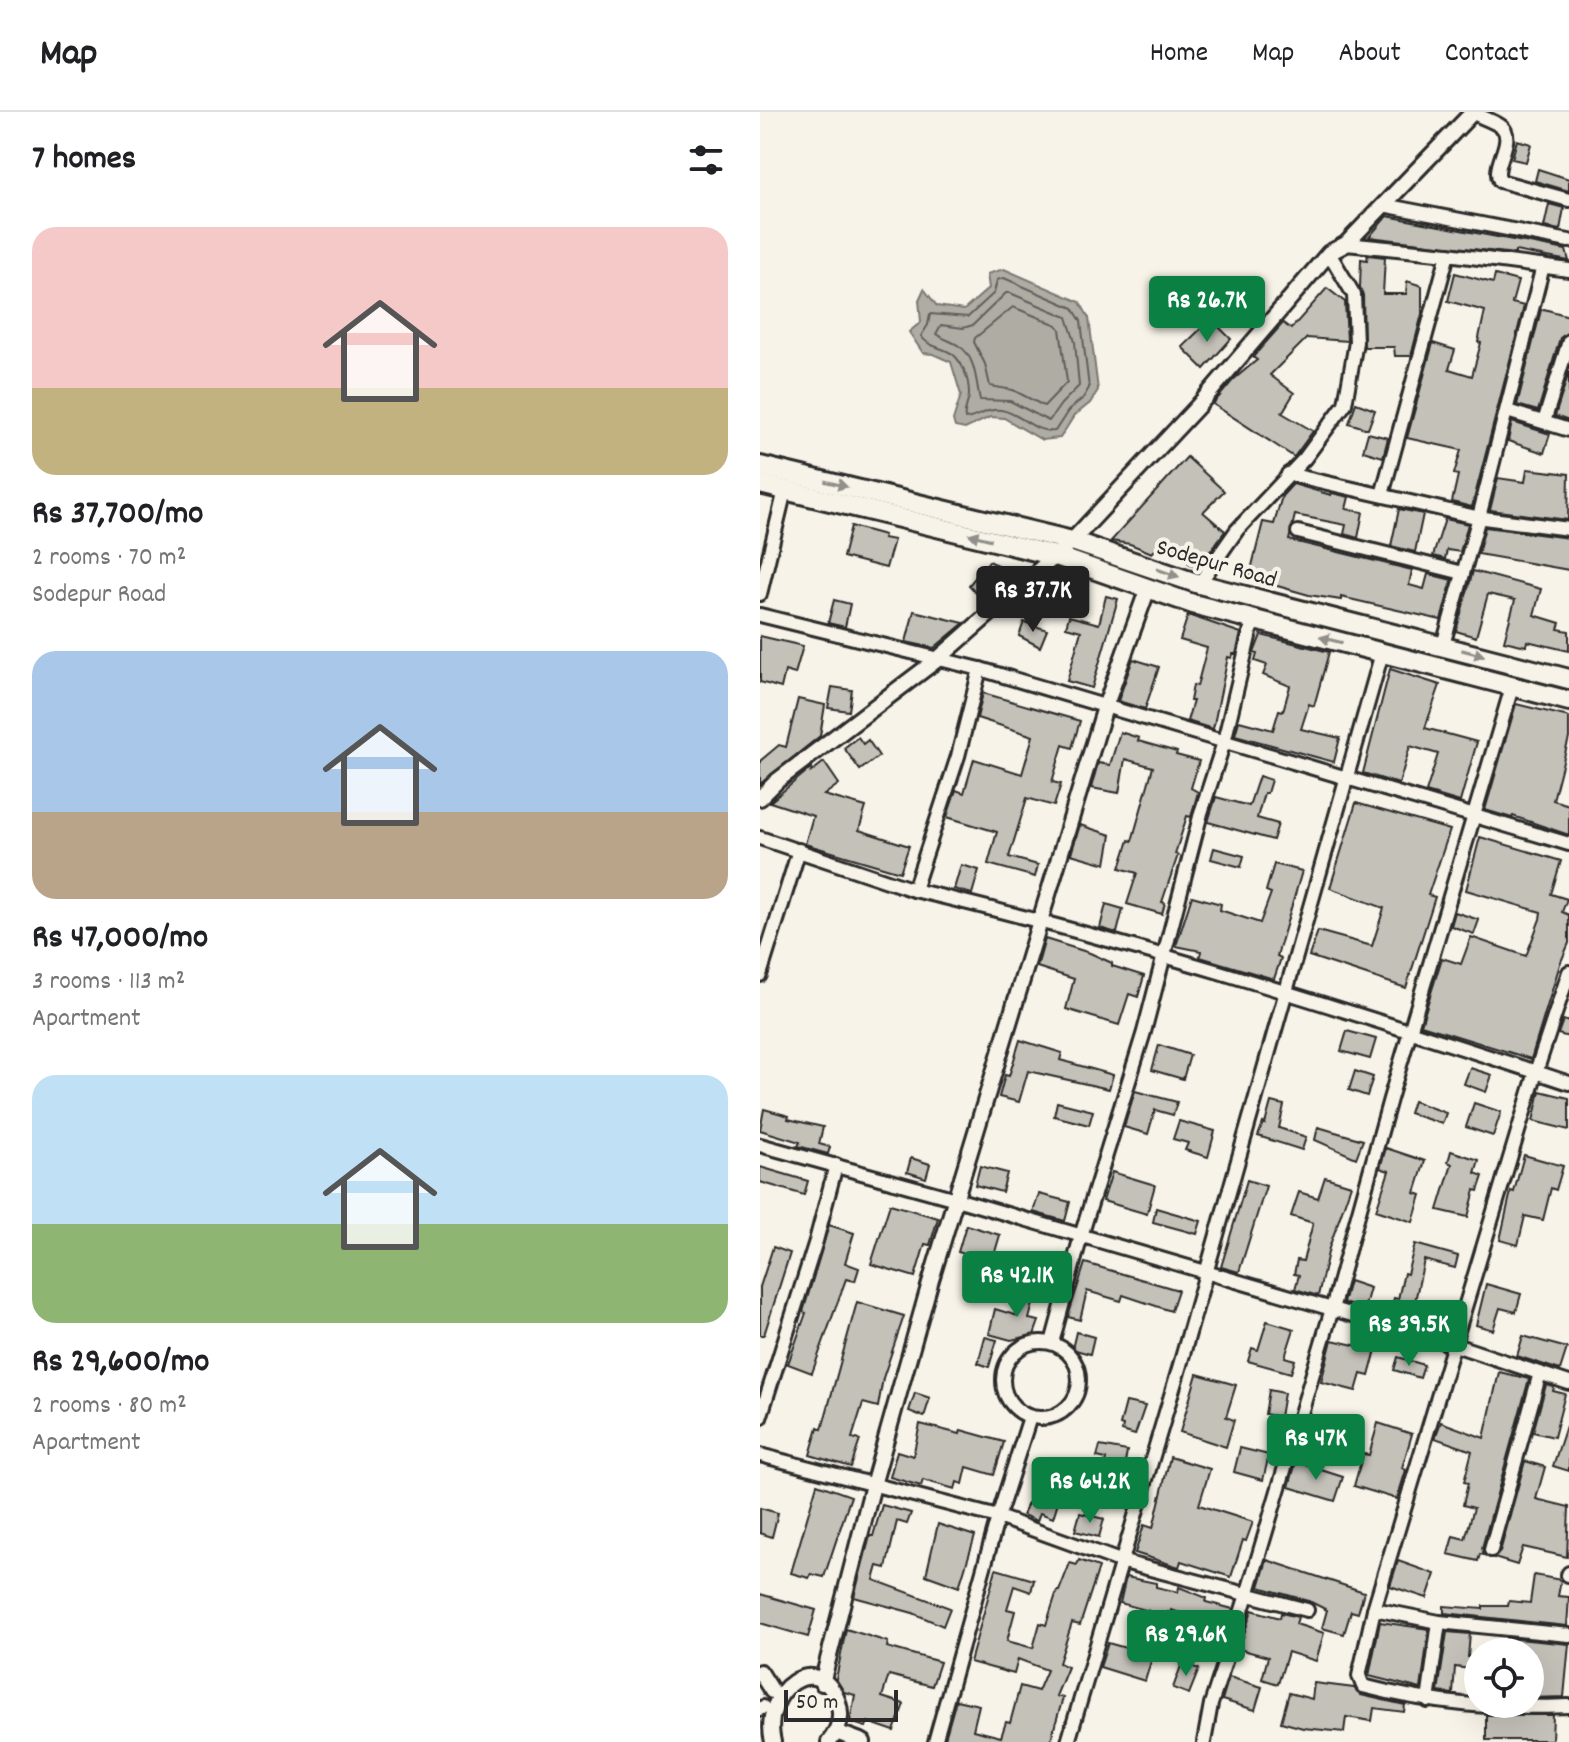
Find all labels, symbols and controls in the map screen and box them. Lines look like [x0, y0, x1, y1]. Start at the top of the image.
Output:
text: Map [40, 28, 98, 83]
text: Home [1150, 35, 1208, 75]
text: Map [1252, 35, 1294, 75]
text: About [1338, 35, 1401, 75]
text: Contact [1445, 35, 1529, 75]
text: 7 homes [32, 136, 136, 185]
icon: filters [684, 138, 728, 182]
pin: Rs 26.7K [1124, 276, 1290, 344]
icon: home [308, 279, 452, 423]
text: Rs 26.7K [1167, 283, 1247, 320]
one-way arrow [823, 479, 848, 491]
text: Rs 37,700/mo [32, 491, 204, 540]
one-way arrow [967, 531, 992, 543]
street label: Sodepur Road [1152, 531, 1280, 598]
text: 2 rooms · 70 m² [32, 540, 186, 577]
pin: Rs 37.7K [950, 566, 1116, 634]
one-way arrow [1156, 568, 1180, 580]
text: Rs 37.7K [994, 573, 1072, 610]
text: Sodepur Road [32, 577, 166, 614]
one-way arrow [1318, 633, 1343, 645]
one-way arrow [1461, 648, 1486, 660]
icon: home [308, 703, 452, 847]
text: Rs 47,000/mo [32, 915, 208, 964]
text: 3 rooms · 113 m² [32, 964, 185, 1001]
text: Apartment [32, 1001, 141, 1038]
icon: home [308, 1127, 452, 1271]
pin: Rs 42.1K [934, 1251, 1100, 1319]
text: Rs 42.1K [980, 1258, 1054, 1295]
pin: Rs 39.5K [1326, 1300, 1492, 1368]
text: Rs 39.5K [1368, 1307, 1450, 1344]
text: Rs 29,600/mo [32, 1339, 209, 1388]
text: 2 rooms · 80 m² [32, 1388, 187, 1425]
pin: Rs 47K [1251, 1414, 1381, 1482]
text: Rs 47K [1285, 1421, 1347, 1458]
text: Apartment [32, 1425, 141, 1462]
pin: Rs 64.2K [1007, 1457, 1173, 1525]
text: Rs 64.2K [1050, 1464, 1130, 1501]
pin: Rs 29.6K [1103, 1610, 1269, 1678]
text: Rs 29.6K [1145, 1617, 1227, 1654]
map controls [1464, 1638, 1544, 1718]
button: locate [1464, 1638, 1544, 1718]
scale bar [784, 1686, 898, 1722]
text: 50 m [796, 1688, 838, 1719]

